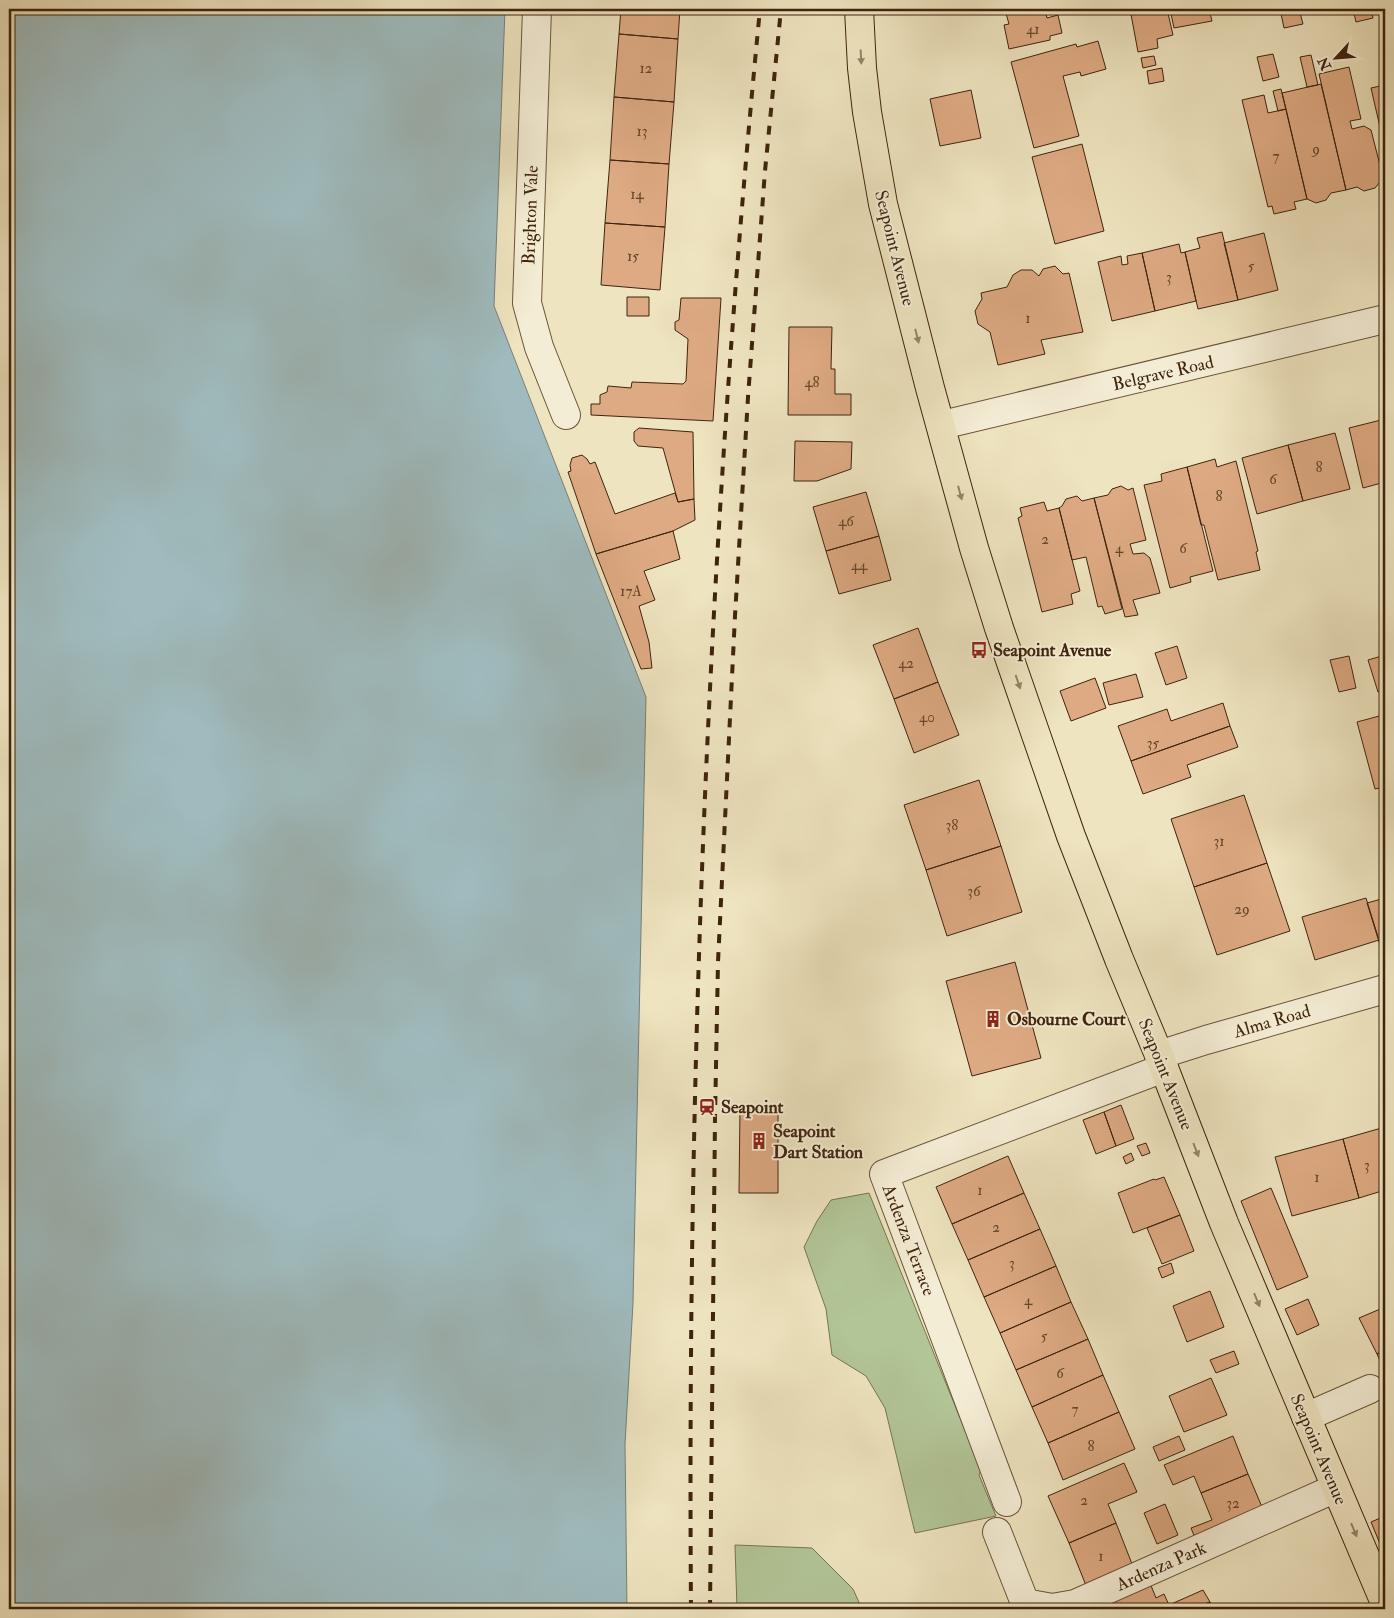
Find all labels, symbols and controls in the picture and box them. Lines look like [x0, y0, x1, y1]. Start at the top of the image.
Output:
house number: 41 [1026, 20, 1040, 39]
north arrow [1312, 32, 1362, 82]
one-way arrow [858, 50, 866, 66]
text: N [1314, 54, 1336, 74]
house number: 12 [640, 59, 653, 78]
house number: 13 [636, 122, 648, 141]
house number: 9 [1311, 140, 1320, 159]
house number: 7 [1273, 147, 1280, 166]
street label: Brighton Vale [517, 164, 544, 265]
house number: 14 [630, 185, 645, 204]
street label: Seapoint Avenue [869, 188, 920, 309]
house number: 15 [627, 247, 639, 266]
house number: 5 [1248, 257, 1255, 276]
house number: 3 [1166, 268, 1172, 287]
house number: 1 [1025, 309, 1031, 328]
one-way arrow [913, 329, 921, 344]
street label: Belgrave Road [1110, 351, 1216, 396]
house number: 48 [804, 373, 820, 392]
house number: 8 [1315, 458, 1323, 477]
house number: 6 [1269, 470, 1278, 489]
one-way arrow [956, 486, 964, 501]
house number: 8 [1215, 487, 1223, 506]
house number: 46 [838, 512, 855, 531]
house number: 2 [1041, 530, 1049, 549]
house number: 4 [1115, 539, 1124, 558]
house number: 6 [1179, 539, 1188, 558]
house number: 44 [851, 556, 868, 575]
house number: 17A [620, 582, 642, 601]
place label: Seapoint Avenue [993, 639, 1112, 662]
bus stop icon: Seapoint Avenue [969, 640, 989, 660]
house number: 42 [898, 654, 914, 673]
one-way arrow [1014, 675, 1022, 690]
house number: 40 [919, 708, 935, 727]
house number: 35 [1147, 734, 1160, 753]
house number: 38 [946, 816, 958, 835]
house number: 31 [1213, 832, 1225, 851]
house number: 36 [967, 882, 982, 901]
house number: 29 [1234, 900, 1250, 919]
street label: Alma Road [1230, 1000, 1313, 1044]
place label: Osbourne Court [1007, 1008, 1126, 1031]
building icon: Osbourne Court [983, 1009, 1003, 1029]
street label: Seapoint Avenue [1133, 1015, 1199, 1134]
place label: Seapoint [721, 1096, 784, 1119]
station icon: Seapoint [697, 1097, 717, 1117]
place label: Seapoint Dart Station [773, 1120, 864, 1164]
building icon: Seapoint Dart Station [749, 1131, 769, 1151]
one-way arrow [1192, 1142, 1200, 1157]
house number: 3 [1364, 1156, 1370, 1175]
house number: 1 [1314, 1168, 1320, 1187]
street label: Ardenza Terrace [876, 1180, 941, 1300]
house number: 1 [977, 1181, 983, 1200]
house number: 2 [992, 1218, 1000, 1237]
house number: 3 [1009, 1254, 1015, 1273]
house number: 4 [1024, 1291, 1033, 1310]
one-way arrow [1253, 1293, 1261, 1307]
house number: 5 [1041, 1327, 1048, 1346]
house number: 6 [1056, 1364, 1065, 1383]
street label: Seapoint Avenue [1285, 1390, 1352, 1509]
house number: 7 [1072, 1400, 1079, 1419]
house number: 8 [1087, 1437, 1095, 1456]
house number: 2 [1080, 1491, 1088, 1510]
house number: 32 [1226, 1494, 1240, 1513]
one-way arrow [1351, 1523, 1359, 1537]
street label: Ardenza Park [1112, 1536, 1210, 1597]
house number: 1 [1098, 1547, 1104, 1566]

